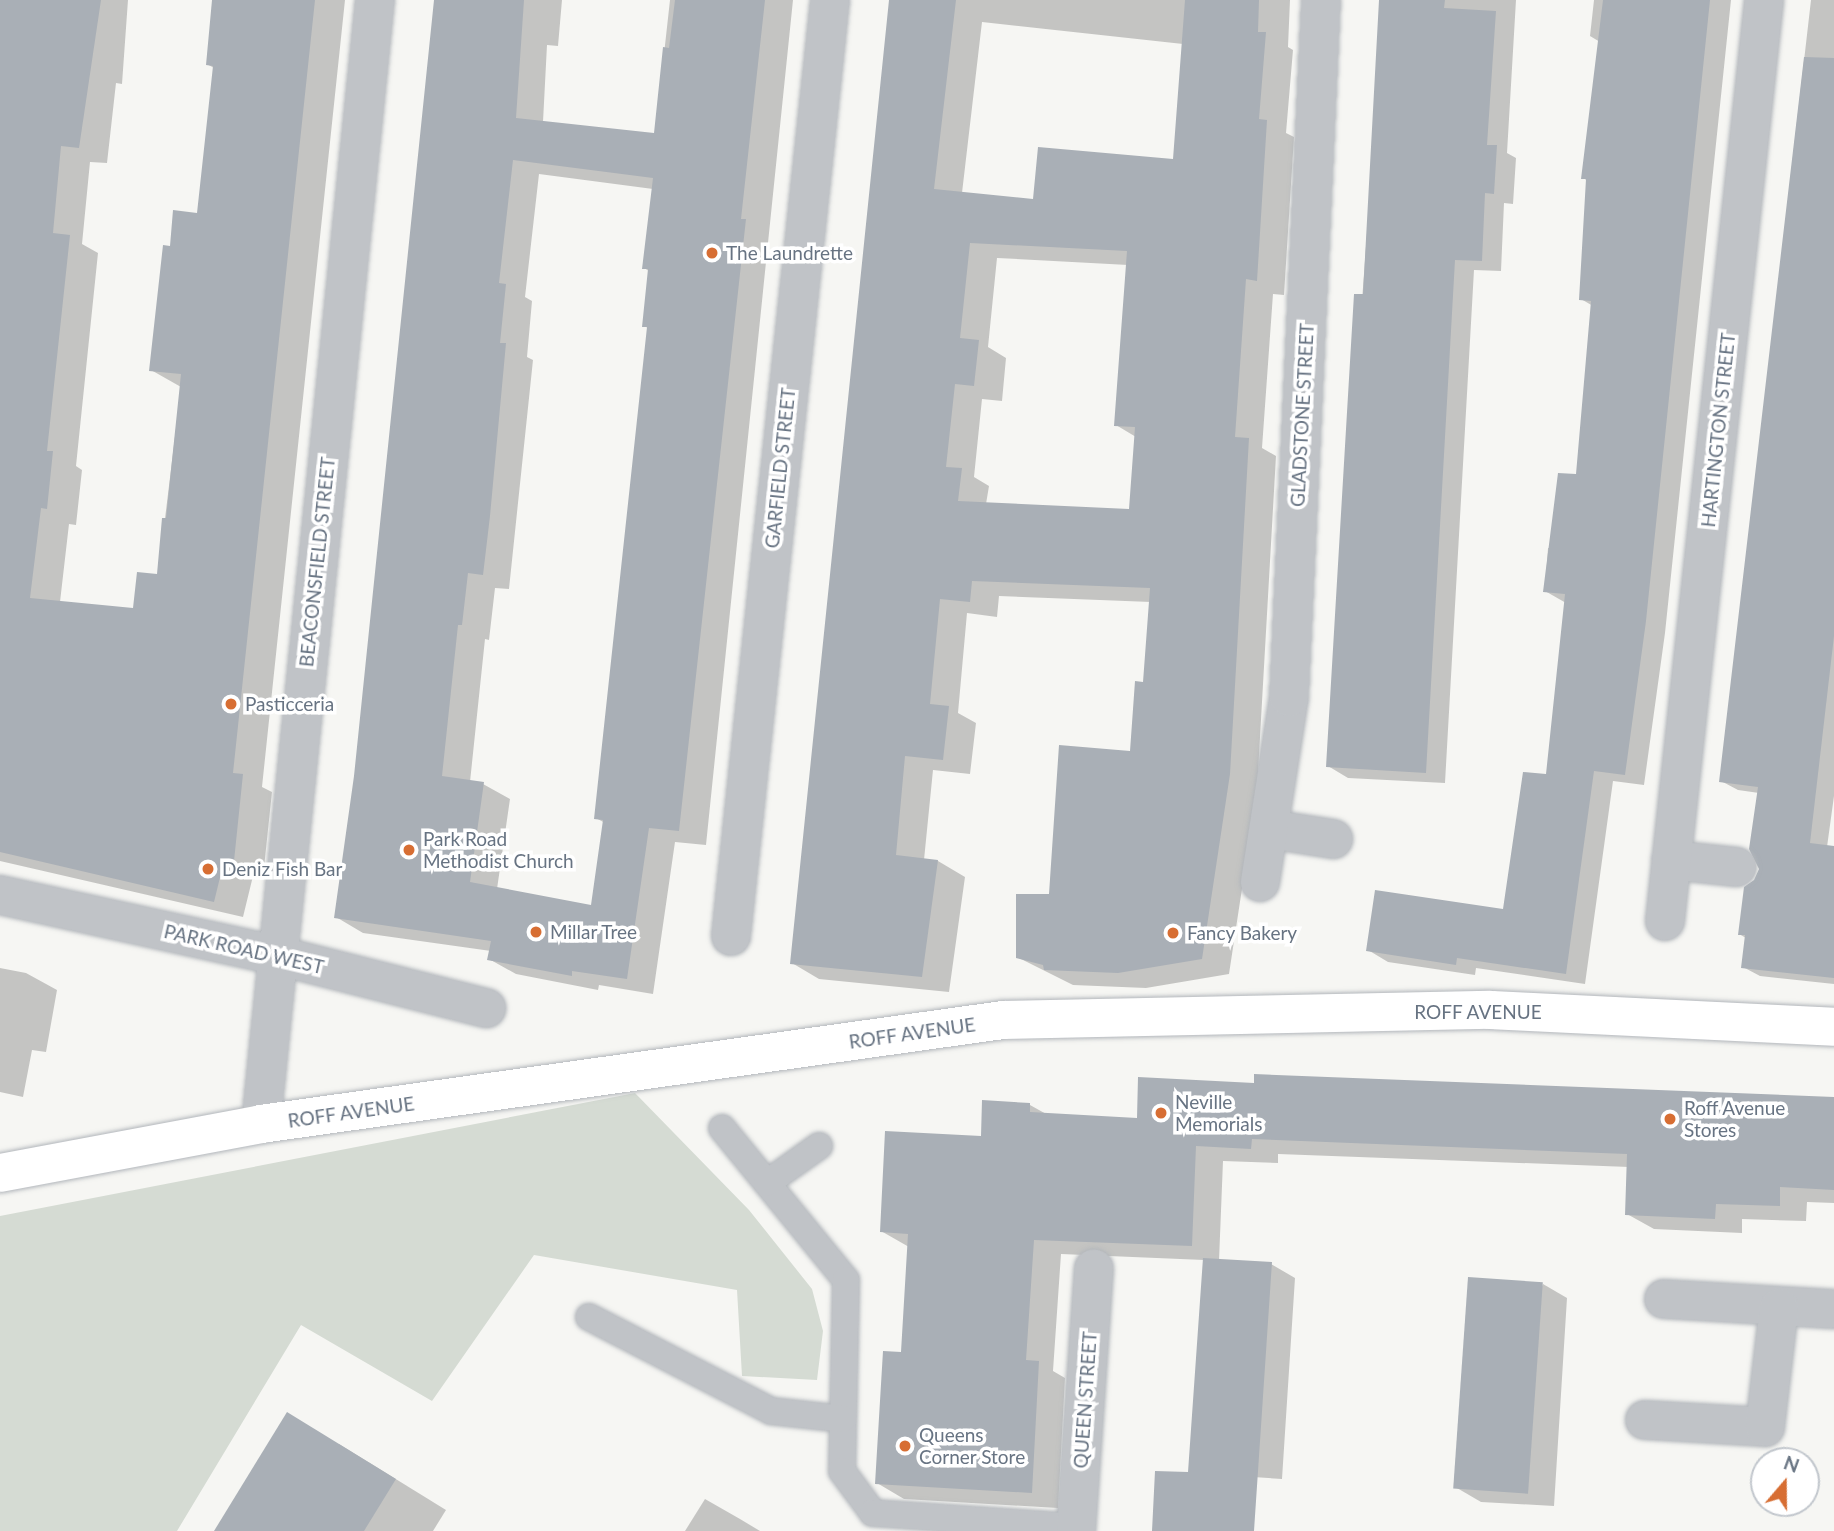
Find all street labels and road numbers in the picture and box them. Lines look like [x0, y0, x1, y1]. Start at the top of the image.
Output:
street label: GLADSTONE STREET [1286, 323, 1318, 507]
street label: HARTINGTON STREET [1696, 332, 1740, 528]
street label: GARFIELD STREET [760, 387, 800, 549]
street label: BEACONSFIELD STREET [295, 456, 339, 668]
street label: PARK ROAD WEST [162, 919, 326, 979]
street label: ROFF AVENUE [1414, 1001, 1542, 1023]
street label: ROFF AVENUE [847, 1013, 977, 1053]
street label: ROFF AVENUE [286, 1092, 416, 1132]
street label: QUEEN STREET [1069, 1331, 1101, 1469]

